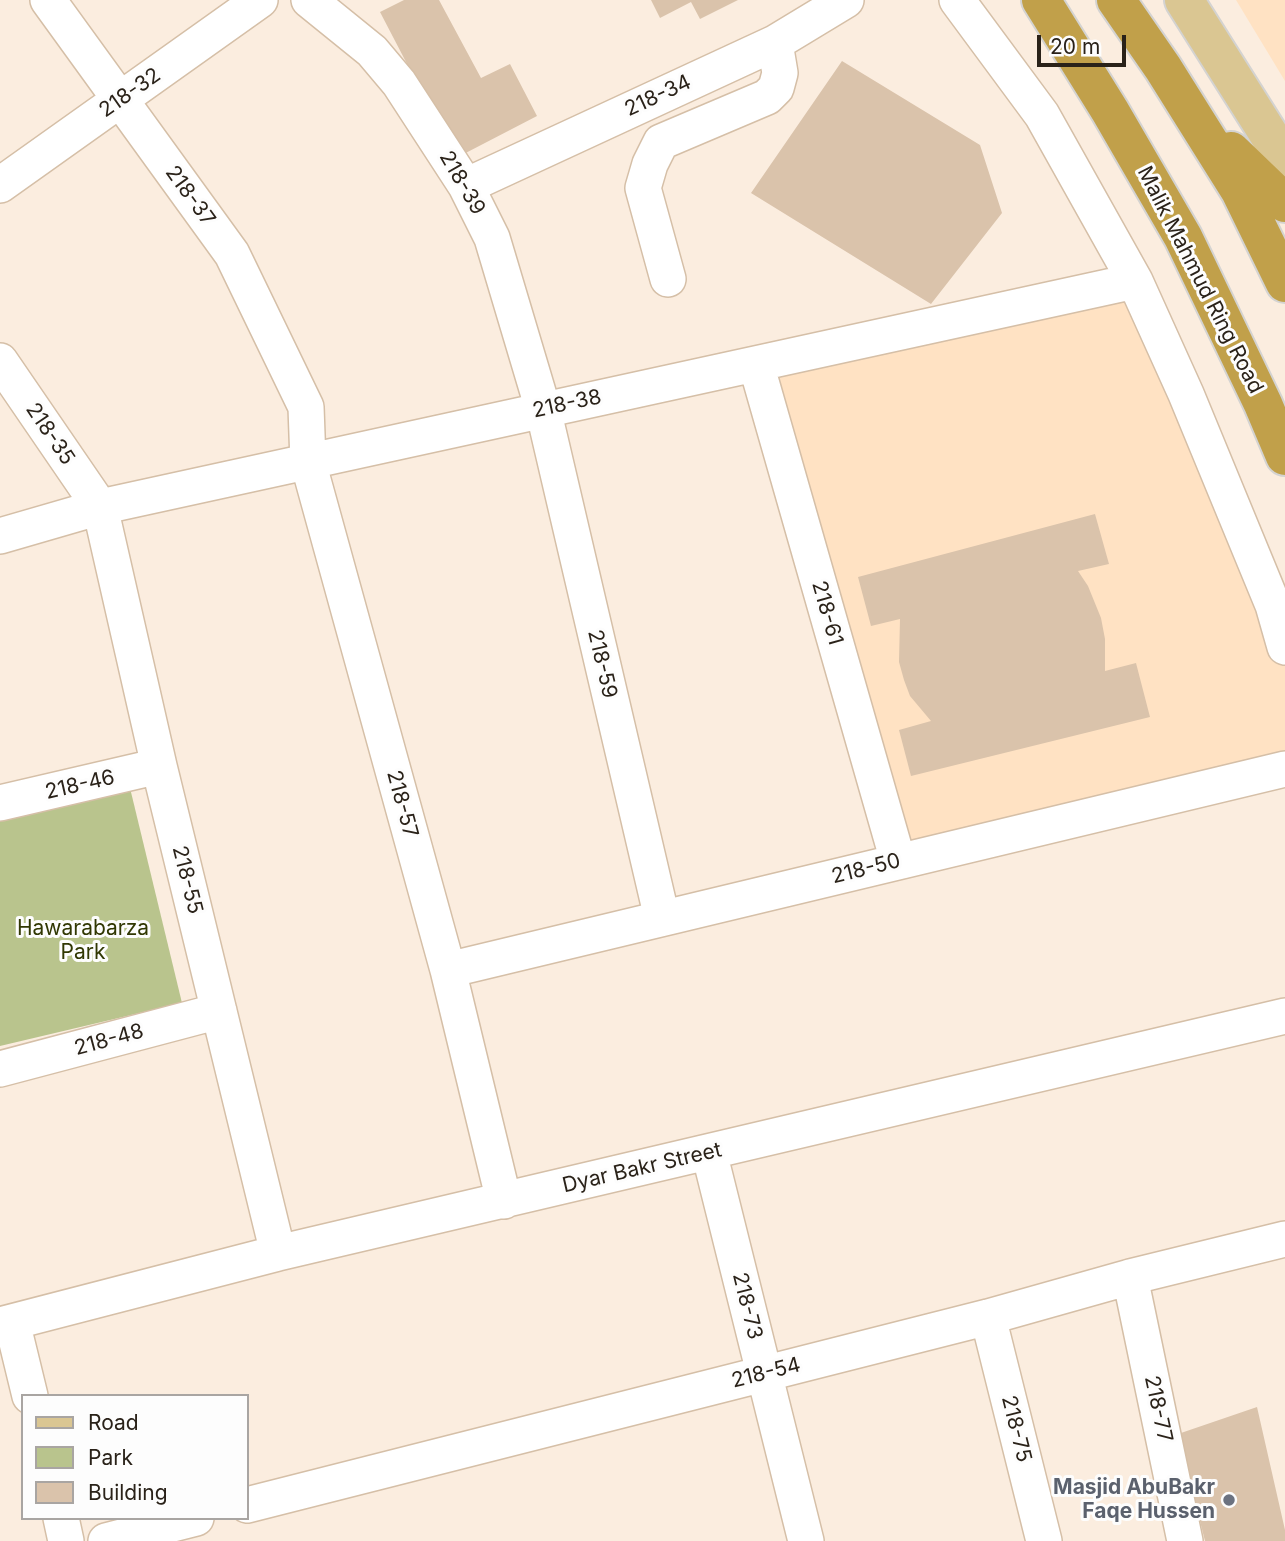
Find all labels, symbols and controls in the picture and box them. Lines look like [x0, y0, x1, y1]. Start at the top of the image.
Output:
scale bar [1040, 21, 1129, 65]
text: 20 m [1050, 34, 1100, 59]
street label: 218-32 [94, 63, 166, 123]
street label: 218-34 [621, 70, 695, 122]
street label: 218-39 [434, 146, 490, 220]
street label: 218-37 [160, 161, 220, 231]
street label: Malik Mahmud Ring Road [1132, 162, 1268, 398]
street label: 218-38 [530, 384, 604, 424]
street label: 218-35 [20, 398, 80, 470]
street label: 218-61 [806, 578, 848, 648]
street label: 218-59 [582, 627, 622, 701]
street label: 218-46 [43, 765, 117, 805]
street label: 218-57 [381, 768, 423, 840]
street label: 218-55 [166, 843, 208, 917]
street label: 218-50 [829, 848, 903, 890]
park label: Hawarabarza Park [17, 916, 149, 966]
street label: 218-48 [72, 1019, 146, 1061]
street label: Dyar Bakr Street [560, 1137, 724, 1199]
street label: 218-73 [727, 1270, 767, 1342]
street label: 218-54 [729, 1352, 803, 1394]
street label: 218-77 [1139, 1373, 1177, 1445]
street label: 218-75 [996, 1393, 1036, 1465]
legend [21, 1394, 248, 1520]
text: Road [88, 1410, 139, 1435]
text: Park [88, 1445, 133, 1470]
place label: Masjid AbuBakr Faqe Hussen [1053, 1475, 1215, 1525]
text: Building [88, 1480, 168, 1505]
marker: Masjid AbuBakr Faqe Hussen [1221, 1492, 1237, 1508]

